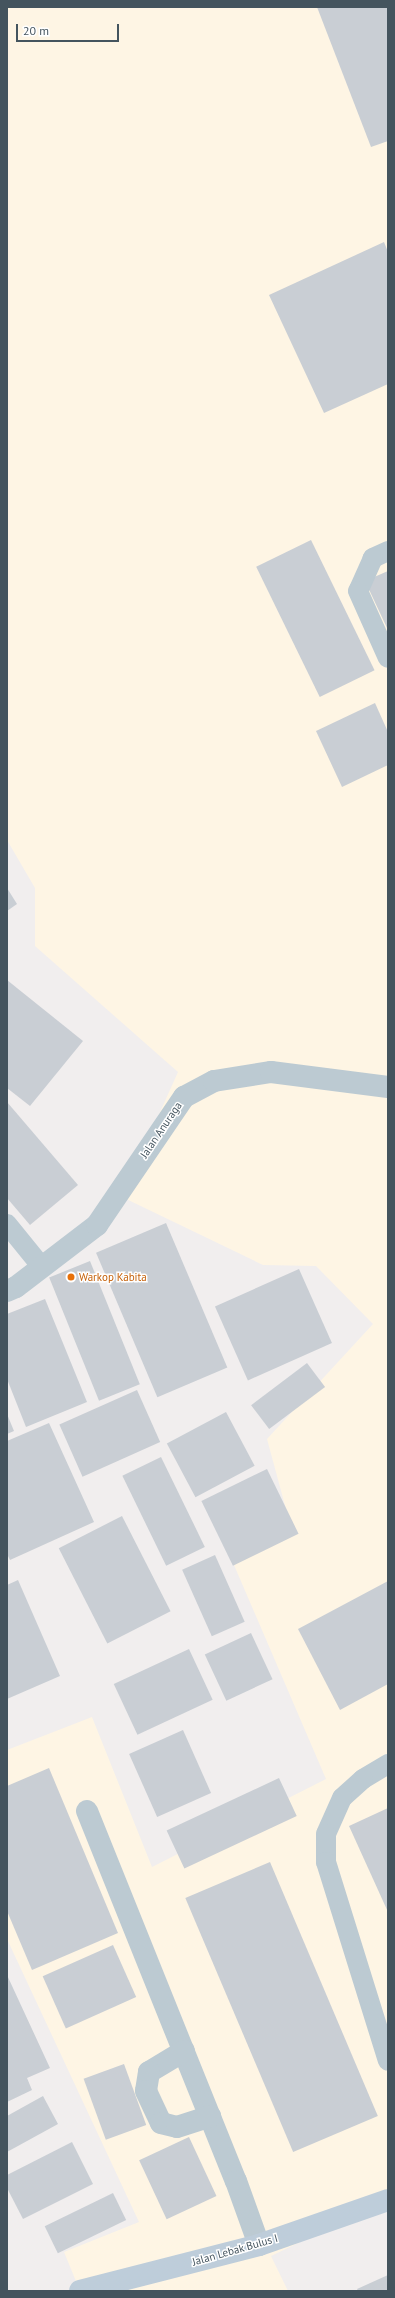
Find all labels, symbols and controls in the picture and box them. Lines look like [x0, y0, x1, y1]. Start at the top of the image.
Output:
scale bar [18, 16, 121, 42]
text: 20 m [23, 23, 49, 38]
street label: Jalan Anuraga [137, 1099, 185, 1161]
place label: Warkop Kabita [79, 1270, 147, 1284]
marker: Warkop Kabita [66, 1272, 76, 1282]
street label: Jalan Lebak Bulus I [191, 2231, 279, 2269]

